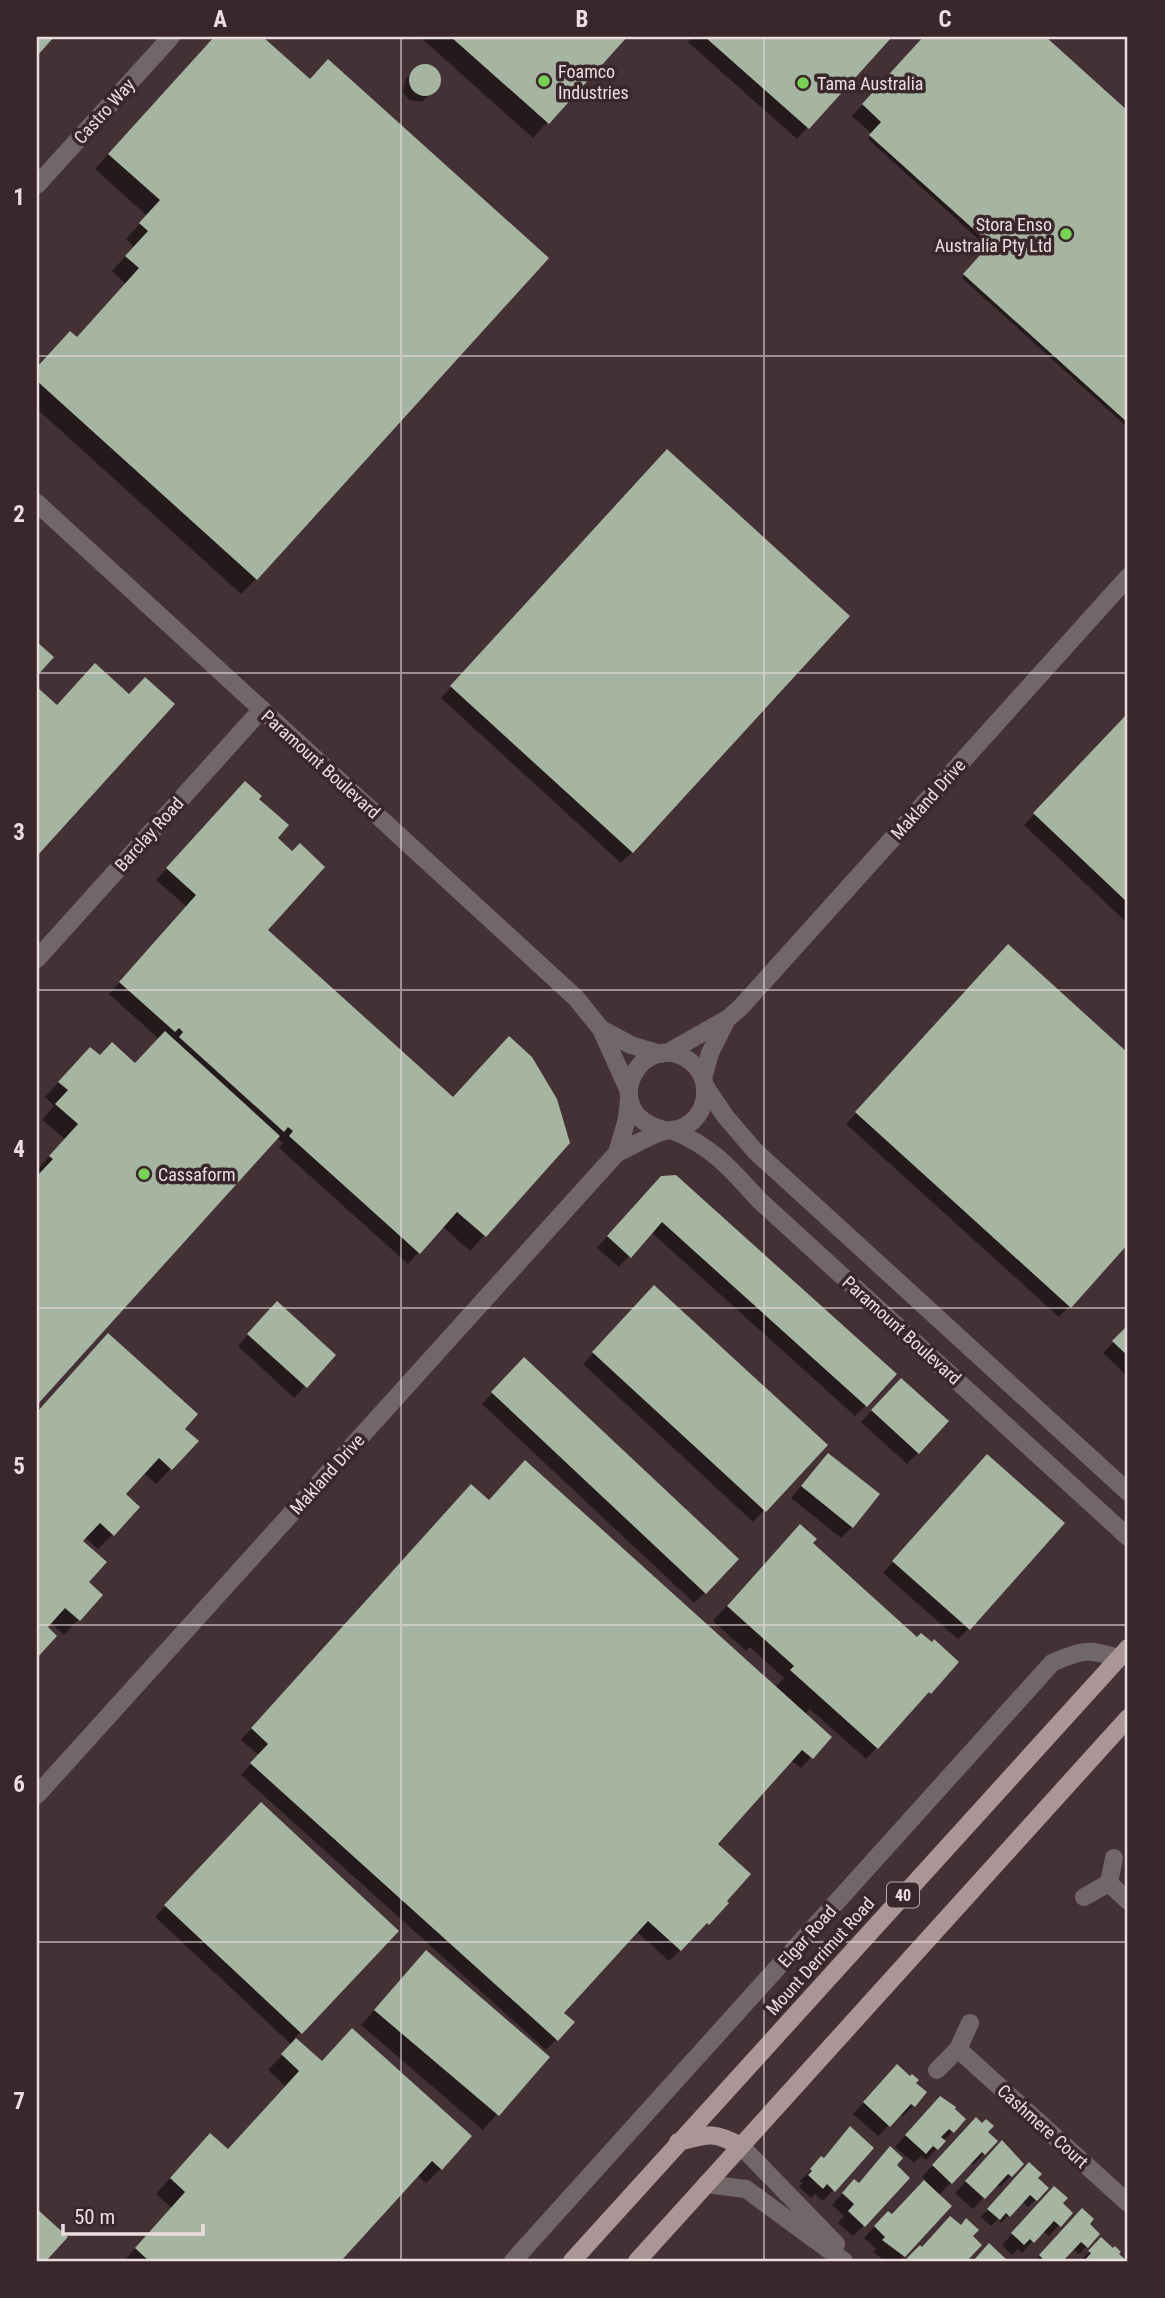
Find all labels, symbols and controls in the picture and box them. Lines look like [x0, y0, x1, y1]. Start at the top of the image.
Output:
text: A [213, 6, 227, 33]
text: B [576, 6, 588, 33]
text: C [938, 6, 952, 33]
place label: Foamco Industries [558, 61, 629, 103]
marker: Foamco Industries [536, 73, 552, 89]
place label: Tama Australia [817, 73, 923, 94]
street label: Castro Way [69, 74, 139, 148]
marker: Tama Australia [795, 75, 811, 91]
text: 1 [13, 184, 25, 211]
place label: Stora Enso Australia Pty Ltd [935, 214, 1052, 256]
marker: Stora Enso Australia Pty Ltd [1058, 226, 1074, 242]
text: 2 [13, 501, 25, 528]
street label: Paramount Boulevard [257, 705, 385, 823]
street label: Makland Drive [886, 755, 970, 843]
street label: Barclay Road [110, 793, 188, 875]
text: 3 [13, 819, 25, 846]
text: 4 [13, 1136, 25, 1163]
place label: Cassaform [158, 1164, 236, 1185]
marker: Cassaform [136, 1166, 152, 1182]
street label: Paramount Boulevard [838, 1271, 966, 1389]
street label: Makland Drive [285, 1430, 369, 1518]
text: 5 [13, 1453, 25, 1480]
text: 6 [13, 1771, 25, 1798]
road number: 40 [887, 1882, 919, 1908]
street label: Mount Derrimut Road [762, 1893, 878, 2019]
street label: Elgar Road [774, 1901, 840, 1971]
street label: Cashmere Court [993, 2080, 1093, 2172]
text: 7 [13, 2088, 25, 2115]
scale bar [63, 2193, 203, 2237]
text: 50 m [74, 2205, 115, 2229]

